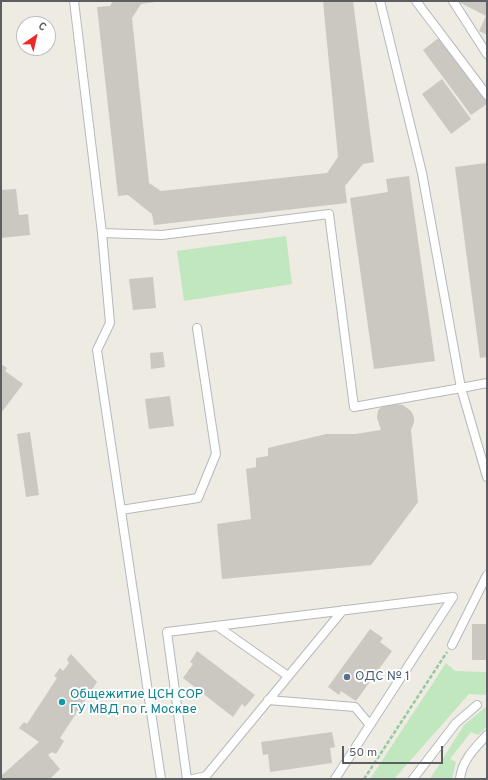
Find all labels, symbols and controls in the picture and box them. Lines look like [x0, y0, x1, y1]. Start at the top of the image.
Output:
north arrow [16, 16, 56, 56]
text: С [35, 19, 49, 35]
place label: ОДС № 1 [355, 669, 410, 685]
marker: ОДС № 1 [342, 672, 352, 682]
place label: Общежитие ЦСН СОР ГУ МВД по г. Москве [70, 687, 203, 718]
marker: Общежитие ЦСН СОР ГУ МВД по г. Москве [57, 697, 67, 707]
scale bar [344, 738, 445, 764]
text: 50 m [349, 745, 377, 761]

